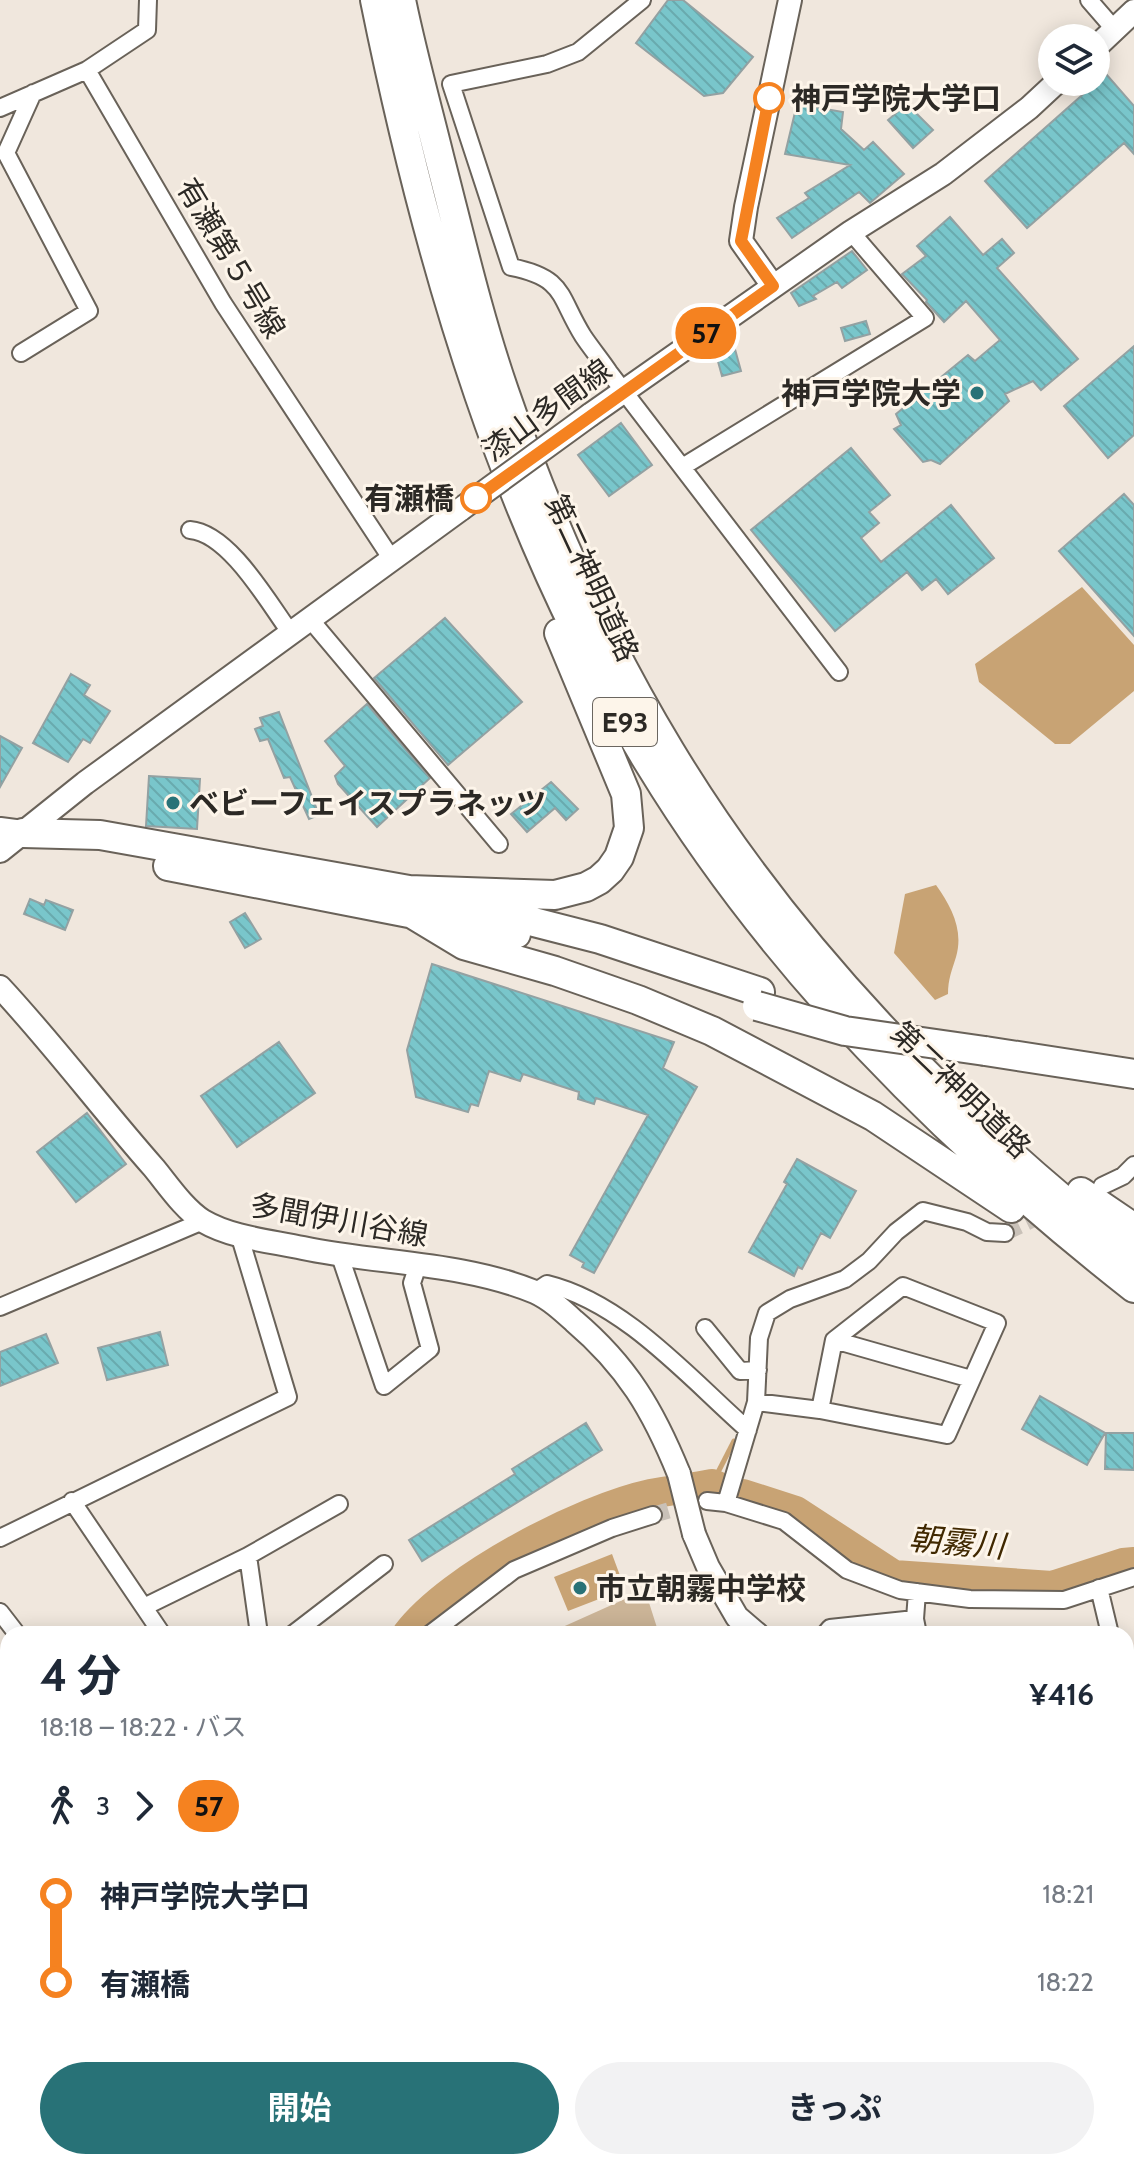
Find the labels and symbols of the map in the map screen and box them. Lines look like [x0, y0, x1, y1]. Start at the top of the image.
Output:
place label: 神戸学院大学口 [791, 80, 1001, 117]
marker: 神戸学院大学口 [754, 83, 784, 113]
street label: 有瀬第５号線 [169, 171, 293, 345]
line badge: 57 [670, 307, 742, 359]
street label: 漆山多聞線 [475, 351, 619, 469]
place label: 神戸学院大学 [781, 375, 961, 412]
marker: 神戸学院大学 [968, 384, 986, 402]
place label: 有瀬橋 [364, 480, 454, 517]
marker: 有瀬橋 [461, 483, 491, 513]
street label: 第二神明道路 [537, 489, 647, 667]
road number: E93 [593, 698, 657, 746]
place label: ベビーフェイスプラネッツ [189, 785, 546, 822]
marker: ベビーフェイスプラネッツ [164, 794, 182, 812]
street label: 第二神明道路 [883, 1014, 1039, 1166]
street label: 多聞伊川谷線 [247, 1186, 431, 1254]
water label: 朝霧川 [907, 1518, 1009, 1566]
place label: 市立朝霧中学校 [596, 1570, 806, 1607]
marker: 市立朝霧中学校 [571, 1579, 589, 1597]

